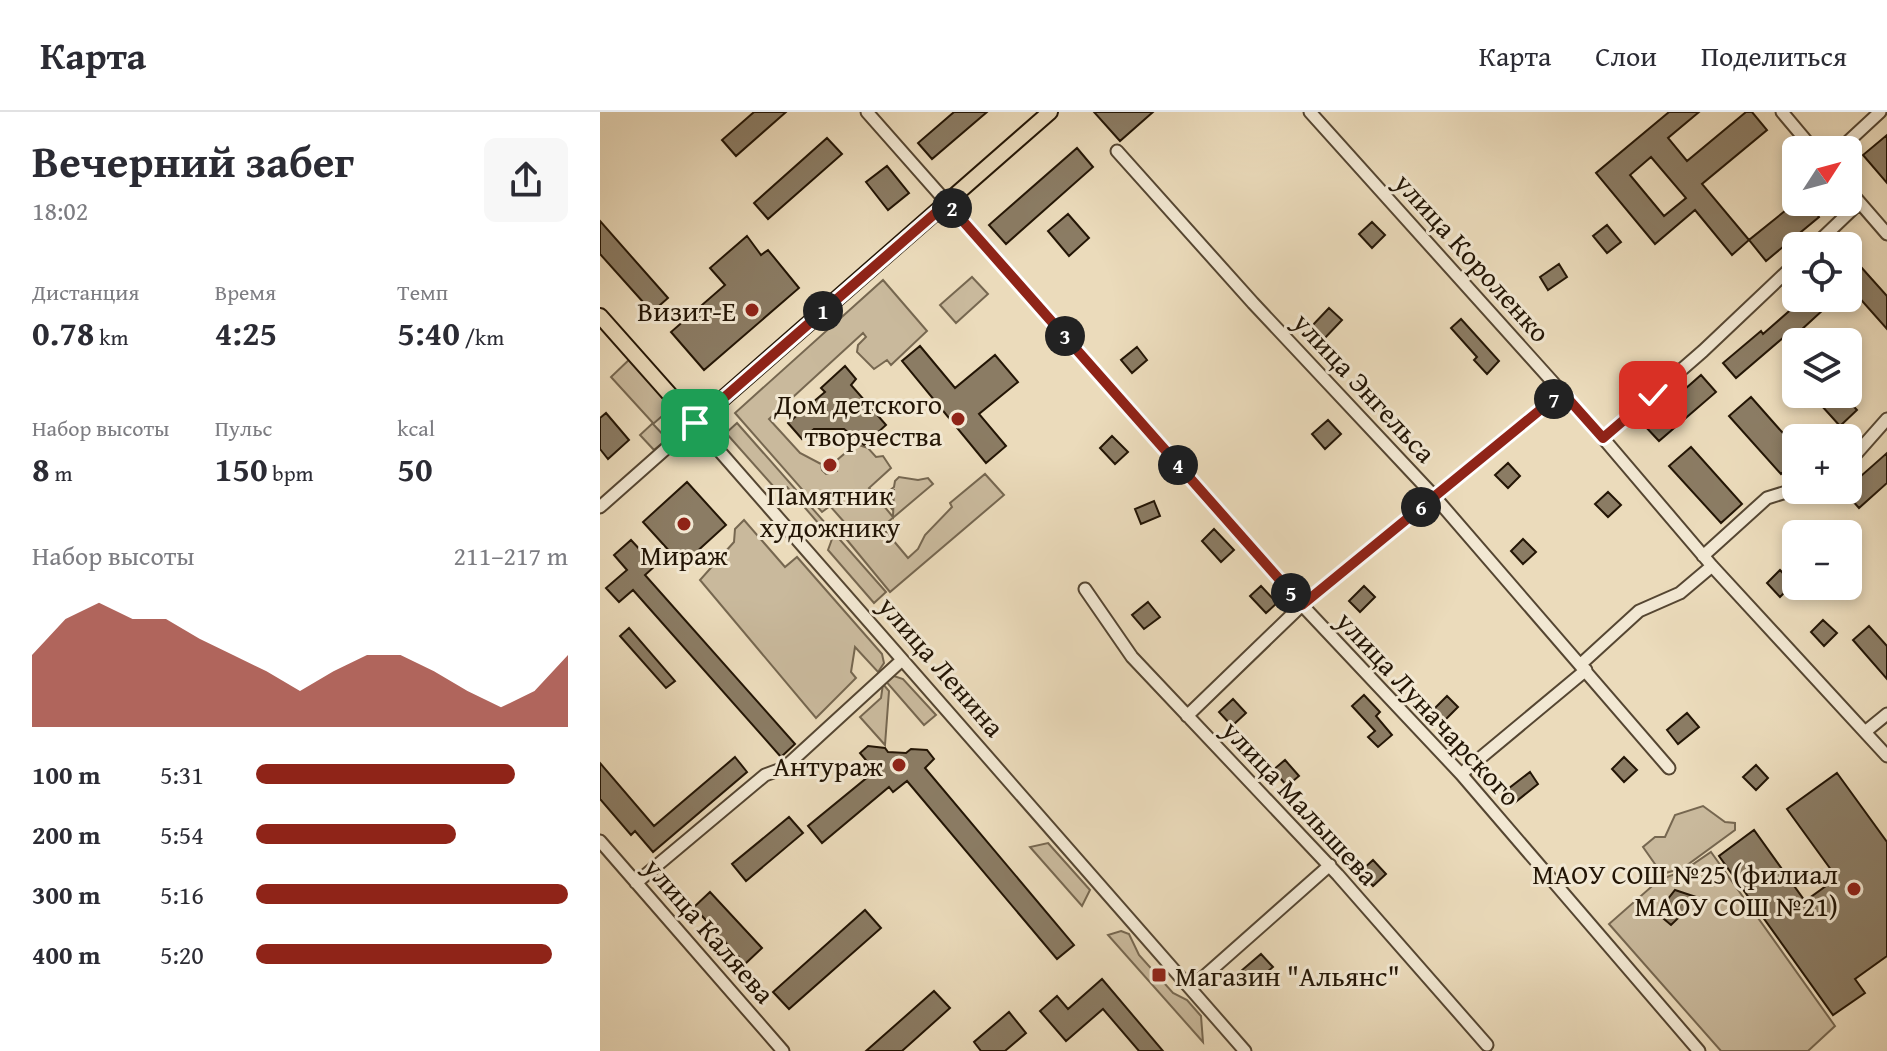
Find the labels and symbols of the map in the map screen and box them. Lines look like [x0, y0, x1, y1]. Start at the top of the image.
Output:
north arrow [1782, 136, 1862, 216]
street label: улица Короленко [1385, 162, 1561, 351]
pin: 2 [932, 188, 972, 228]
place label: Визит-Е [637, 290, 736, 331]
pin: 1 [803, 291, 843, 331]
marker: Визит-Е [743, 301, 761, 319]
street label: улица Энгельса [1283, 302, 1446, 472]
pin: 3 [1045, 316, 1085, 356]
pin [1619, 361, 1687, 429]
pin: 7 [1534, 379, 1574, 419]
place label: Дом детского творчества [773, 383, 943, 456]
pin [661, 389, 729, 457]
marker: Дом детского творчества [949, 410, 967, 428]
pin: 4 [1158, 445, 1198, 485]
marker: Памятник художнику [821, 456, 839, 474]
place label: Памятник художнику [760, 474, 900, 547]
pin: 6 [1401, 487, 1441, 527]
marker: Мираж [675, 515, 693, 533]
place label: Мираж [640, 534, 728, 575]
pin: 5 [1271, 573, 1311, 613]
street label: улица Ленина [868, 586, 1015, 746]
street label: улица Луначарского [1327, 600, 1531, 815]
street label: улица Малышева [1213, 709, 1389, 895]
place label: Антураж [773, 745, 883, 786]
marker: Антураж [890, 756, 908, 774]
street label: улица Каляева [634, 847, 786, 1013]
place label: МАОУ СОШ №25 (филиал МАОУ СОШ №21) [1532, 853, 1838, 926]
marker: МАОУ СОШ №25 (филиал МАОУ СОШ №21) [1845, 880, 1863, 898]
place label: Магазин "Альянс" [1175, 955, 1400, 996]
marker: Магазин "Альянс" [1150, 966, 1168, 984]

